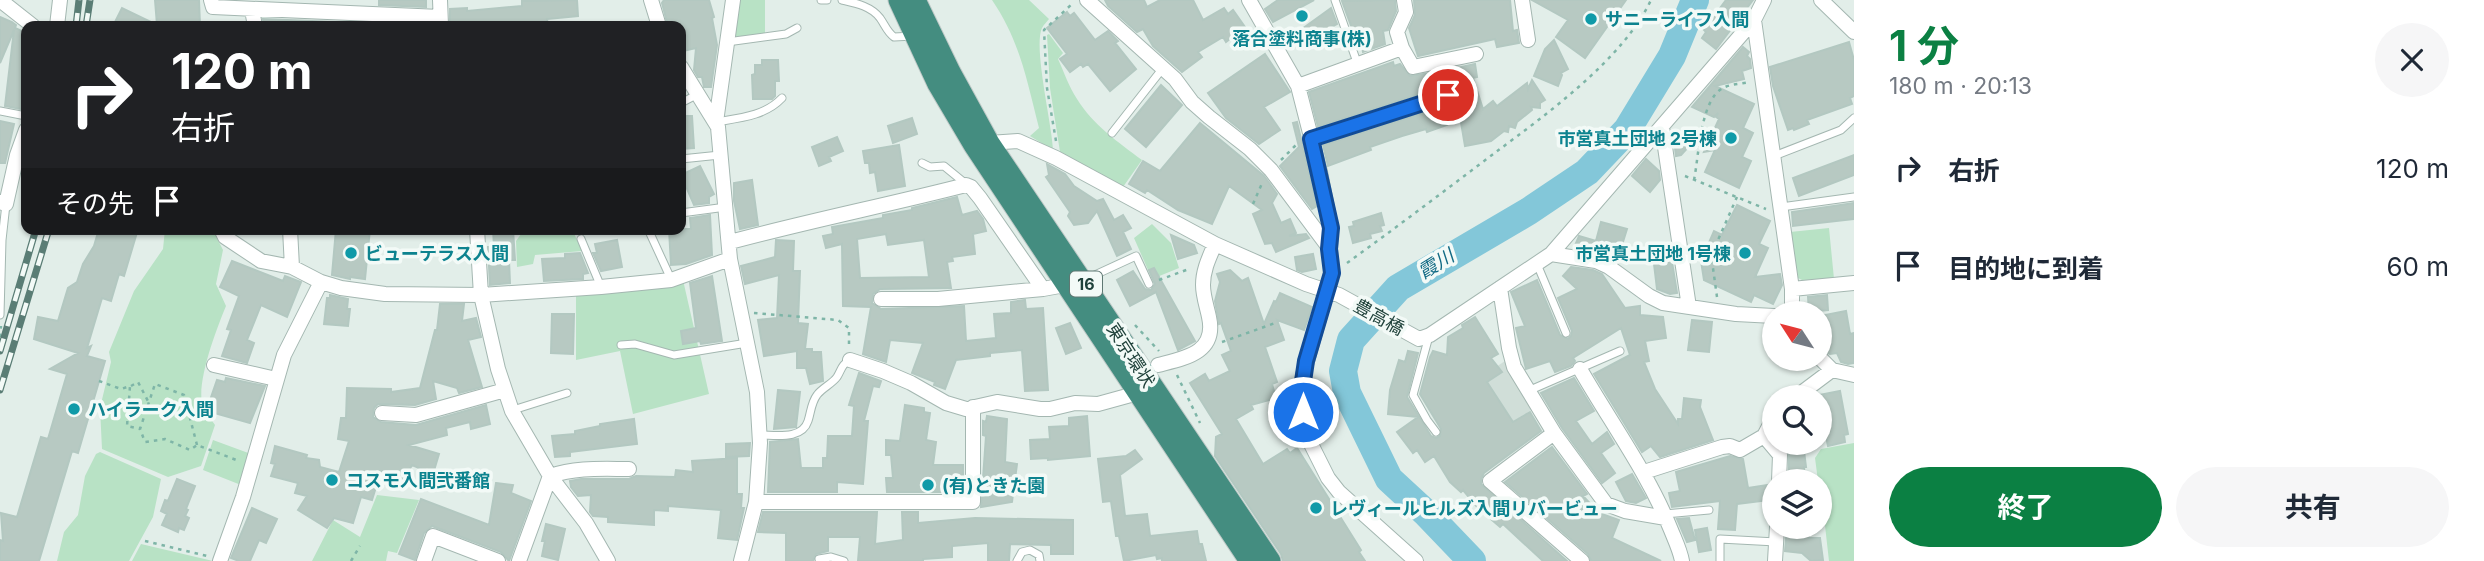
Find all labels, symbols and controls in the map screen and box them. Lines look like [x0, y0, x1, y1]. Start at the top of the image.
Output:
marker: 落合塗料商事(株) [1294, 8, 1310, 24]
place label: サニーライフ入間 [1605, 9, 1749, 30]
marker: サニーライフ入間 [1583, 11, 1599, 27]
text: 1 分 [1889, 20, 1959, 71]
button: close [2375, 23, 2449, 97]
place label: 落合塗料商事(株) [1232, 28, 1372, 49]
text: 120 m [171, 42, 312, 101]
icon: right [56, 49, 147, 140]
pin [1418, 65, 1478, 125]
text: 180 m · 20:13 [1889, 72, 2032, 100]
icon: arrive [1429, 76, 1467, 114]
text: 右折 [171, 108, 235, 147]
place label: 市営真土団地 2号棟 [1557, 128, 1717, 149]
marker: 市営真土団地 2号棟 [1723, 130, 1739, 146]
icon: right [1889, 149, 1927, 187]
text: 120 m [2376, 153, 2449, 184]
text: 右折 [1948, 155, 2000, 186]
icon: arrive [148, 182, 186, 220]
text: その先 [56, 188, 134, 219]
place label: ビューテラス入間 [365, 243, 509, 264]
water label: 霞川 [1414, 243, 1460, 284]
place label: 市営真土団地 1号棟 [1575, 243, 1731, 264]
marker: ビューテラス入間 [343, 245, 359, 261]
marker: 市営真土団地 1号棟 [1737, 245, 1753, 261]
icon: arrive [1889, 247, 1927, 285]
text: 60 m [2386, 251, 2449, 282]
text: 目的地に到着 [1948, 253, 2104, 284]
road number: 16 [1070, 272, 1102, 296]
street label: 豊高橋 [1350, 295, 1408, 339]
north arrow [1762, 301, 1832, 371]
map controls [1762, 301, 1832, 539]
street label: 東京環状 [1103, 319, 1159, 391]
position arrow [1266, 375, 1340, 449]
button: search [1762, 385, 1832, 455]
place label: ハイラーク入間 [88, 399, 214, 420]
marker: ハイラーク入間 [66, 401, 82, 417]
button: 終了 [1889, 467, 2162, 547]
button: 共有 [2176, 467, 2449, 547]
button: layers [1762, 469, 1832, 539]
place label: コスモ入間弐番館 [346, 470, 490, 491]
marker: コスモ入間弐番館 [324, 472, 340, 488]
place label: (有)ときた園 [942, 475, 1046, 496]
marker: (有)ときた園 [920, 477, 936, 493]
place label: レヴィールヒルズ入間リバービュー [1330, 498, 1618, 519]
marker: レヴィールヒルズ入間リバービュー [1308, 500, 1324, 516]

